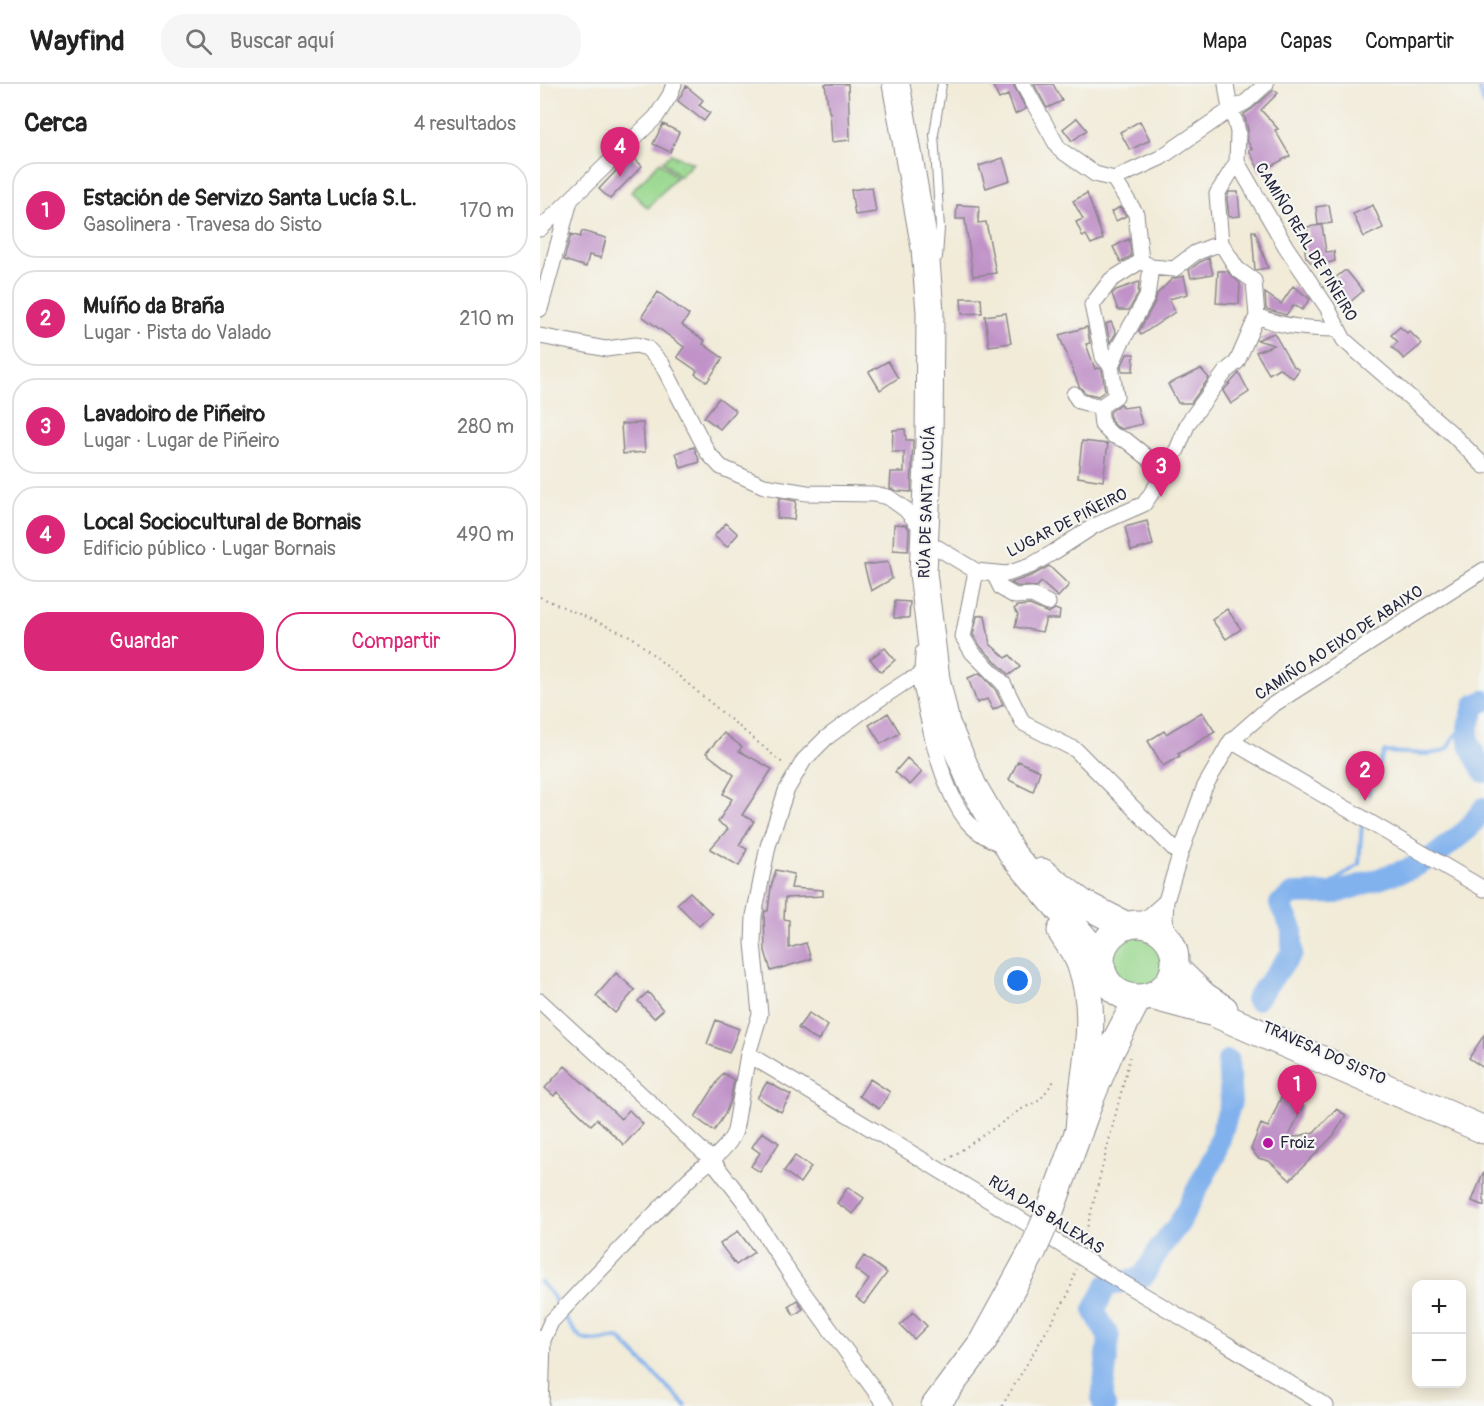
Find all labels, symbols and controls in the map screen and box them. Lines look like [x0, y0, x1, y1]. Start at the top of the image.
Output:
search box [161, 14, 581, 68]
text: Wayfind [30, 24, 125, 59]
icon: search [182, 25, 215, 58]
text: Buscar aquí [230, 27, 335, 55]
text: Mapa [1203, 28, 1247, 55]
text: Capas [1280, 28, 1332, 55]
text: Compartir [1365, 28, 1454, 55]
text: Cerca [24, 107, 87, 139]
text: 4 resultados [414, 111, 516, 136]
pin: 4 [600, 128, 640, 177]
street label: CAMIÑO REAL DE PIÑEIRO [1251, 159, 1361, 325]
text: Estación de Servizo Santa Lucía S.L. [83, 184, 417, 212]
text: 1 [42, 198, 49, 223]
text: 170 m [460, 198, 514, 223]
text: Gasolinera · Travesa do Sisto [83, 212, 322, 237]
text: Muíño da Braña [83, 292, 225, 320]
text: 2 [40, 306, 51, 331]
text: 210 m [459, 306, 514, 331]
text: Lugar · Pista do Valado [83, 320, 271, 345]
text: Lavadoiro de Piñeiro [83, 400, 265, 428]
text: 3 [40, 414, 51, 439]
text: 280 m [457, 414, 514, 439]
street label: RÚA DE SANTA LUCÍA [914, 425, 940, 579]
text: Lugar · Lugar de Piñeiro [83, 428, 279, 453]
pin: 3 [1142, 448, 1180, 497]
street label: LUGAR DE PIÑEIRO [1003, 484, 1131, 562]
text: Local Sociocultural de Bornais [83, 508, 361, 536]
text: 4 [40, 522, 51, 547]
text: 490 m [456, 522, 514, 547]
text: Edificio público · Lugar Bornais [83, 536, 336, 561]
street label: CAMIÑO AO EIXO DE ABAIXO [1251, 581, 1427, 705]
button: Guardar [24, 612, 264, 671]
button: Compartir [276, 612, 516, 671]
pin: 2 [1346, 752, 1384, 801]
your location [1003, 966, 1032, 995]
street label: TRAVESA DO SISTO [1259, 1017, 1389, 1089]
pin: 1 [1278, 1066, 1317, 1115]
place label: Froiz [1280, 1133, 1315, 1153]
marker: Froiz [1261, 1136, 1275, 1150]
street label: RÚA DAS BALEXAS [984, 1171, 1108, 1259]
map controls [1412, 1280, 1466, 1388]
button: + [1412, 1280, 1466, 1334]
button: − [1412, 1334, 1466, 1388]

